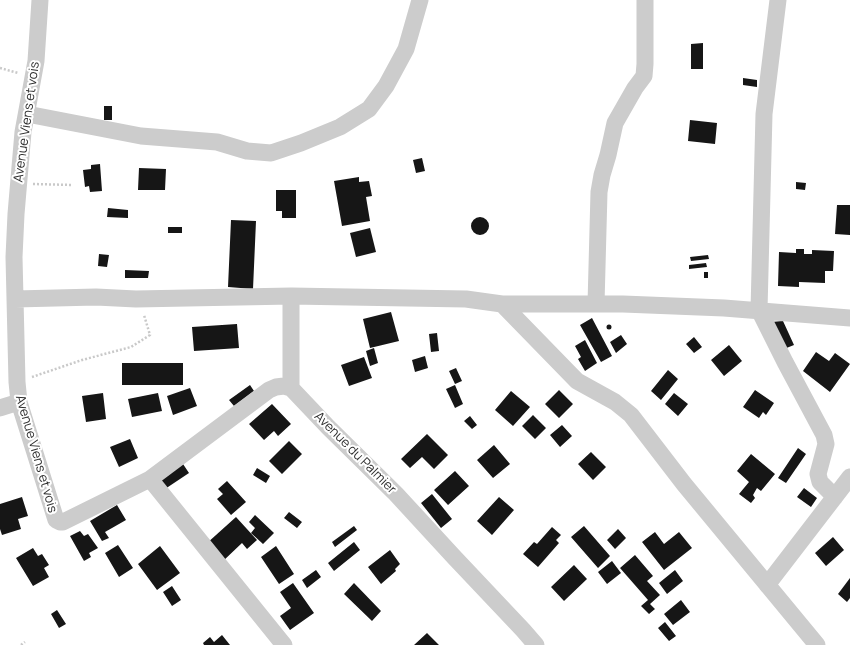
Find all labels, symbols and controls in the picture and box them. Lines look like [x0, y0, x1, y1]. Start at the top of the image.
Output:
street label: Avenue Viens et vois [11, 61, 43, 183]
street label: Avenue Viens et vois [12, 393, 60, 515]
street label: Avenue du Palmier [311, 409, 399, 497]

